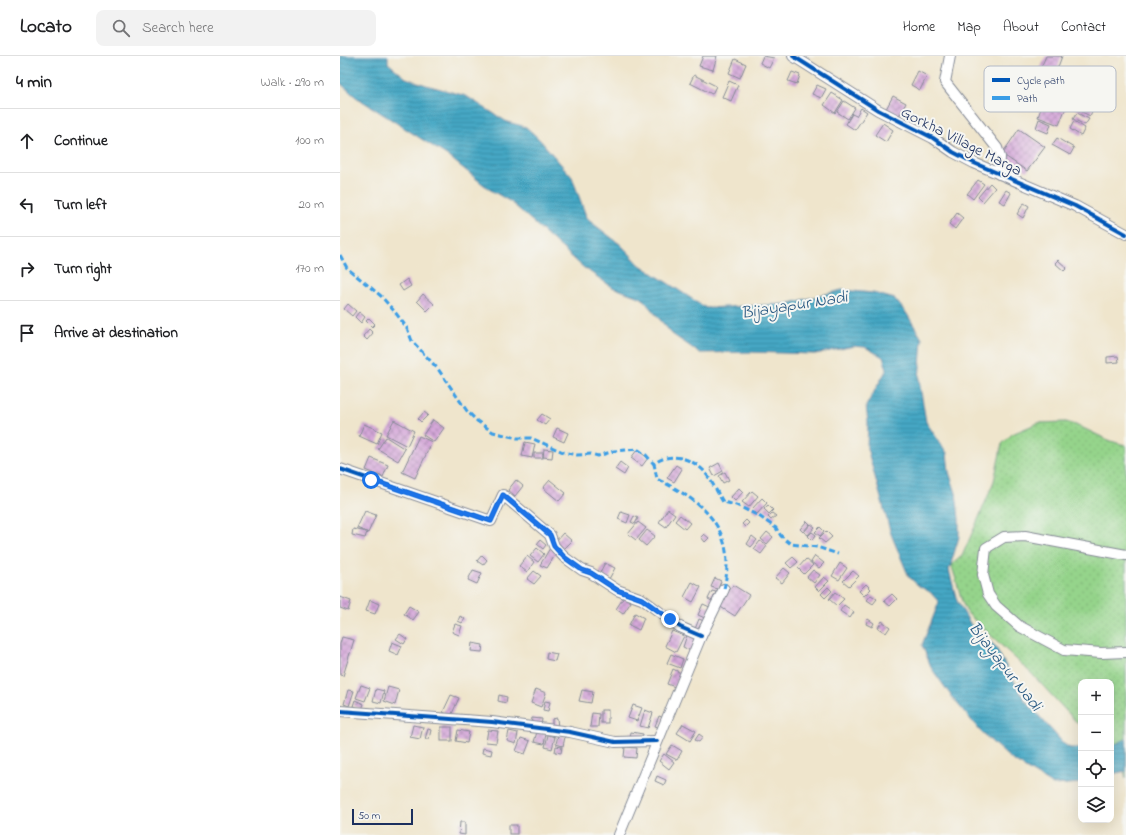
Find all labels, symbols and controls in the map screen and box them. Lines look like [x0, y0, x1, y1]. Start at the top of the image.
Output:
search box [96, 10, 376, 46]
text: Locato [20, 14, 72, 41]
icon: search [110, 17, 132, 39]
text: Search here [142, 17, 214, 39]
text: Home [903, 17, 935, 38]
text: Map [957, 17, 981, 38]
text: About [1003, 17, 1039, 38]
text: Contact [1061, 17, 1106, 38]
legend [984, 66, 1116, 112]
text: 4 min [16, 70, 52, 95]
text: Walk · 290 m [260, 73, 324, 92]
text: Cycle path [1017, 73, 1065, 90]
text: Path [1017, 91, 1038, 107]
street label: Gorkha Village Marga [896, 101, 1026, 183]
icon: ahead [16, 130, 38, 152]
text: Continue [54, 130, 108, 152]
text: 100 m [295, 131, 324, 150]
icon: left [16, 194, 38, 216]
text: Turn left [54, 194, 107, 216]
text: 20 m [299, 195, 324, 214]
icon: right [16, 258, 38, 280]
text: Turn right [54, 258, 112, 280]
text: 170 m [296, 259, 324, 278]
water label: Bijayapur Nadi [739, 284, 851, 327]
icon: arrive [16, 322, 38, 344]
text: Arrive at destination [54, 322, 178, 344]
route start [362, 471, 380, 489]
route end [661, 610, 679, 628]
water label: Bijayapur Nadi [961, 617, 1049, 719]
map controls [1078, 679, 1114, 823]
button: + [1078, 679, 1114, 715]
button: − [1078, 715, 1114, 751]
button: locate [1078, 751, 1114, 787]
button: layers [1078, 787, 1114, 823]
scale bar [352, 807, 413, 826]
text: 50 m [358, 808, 380, 824]

